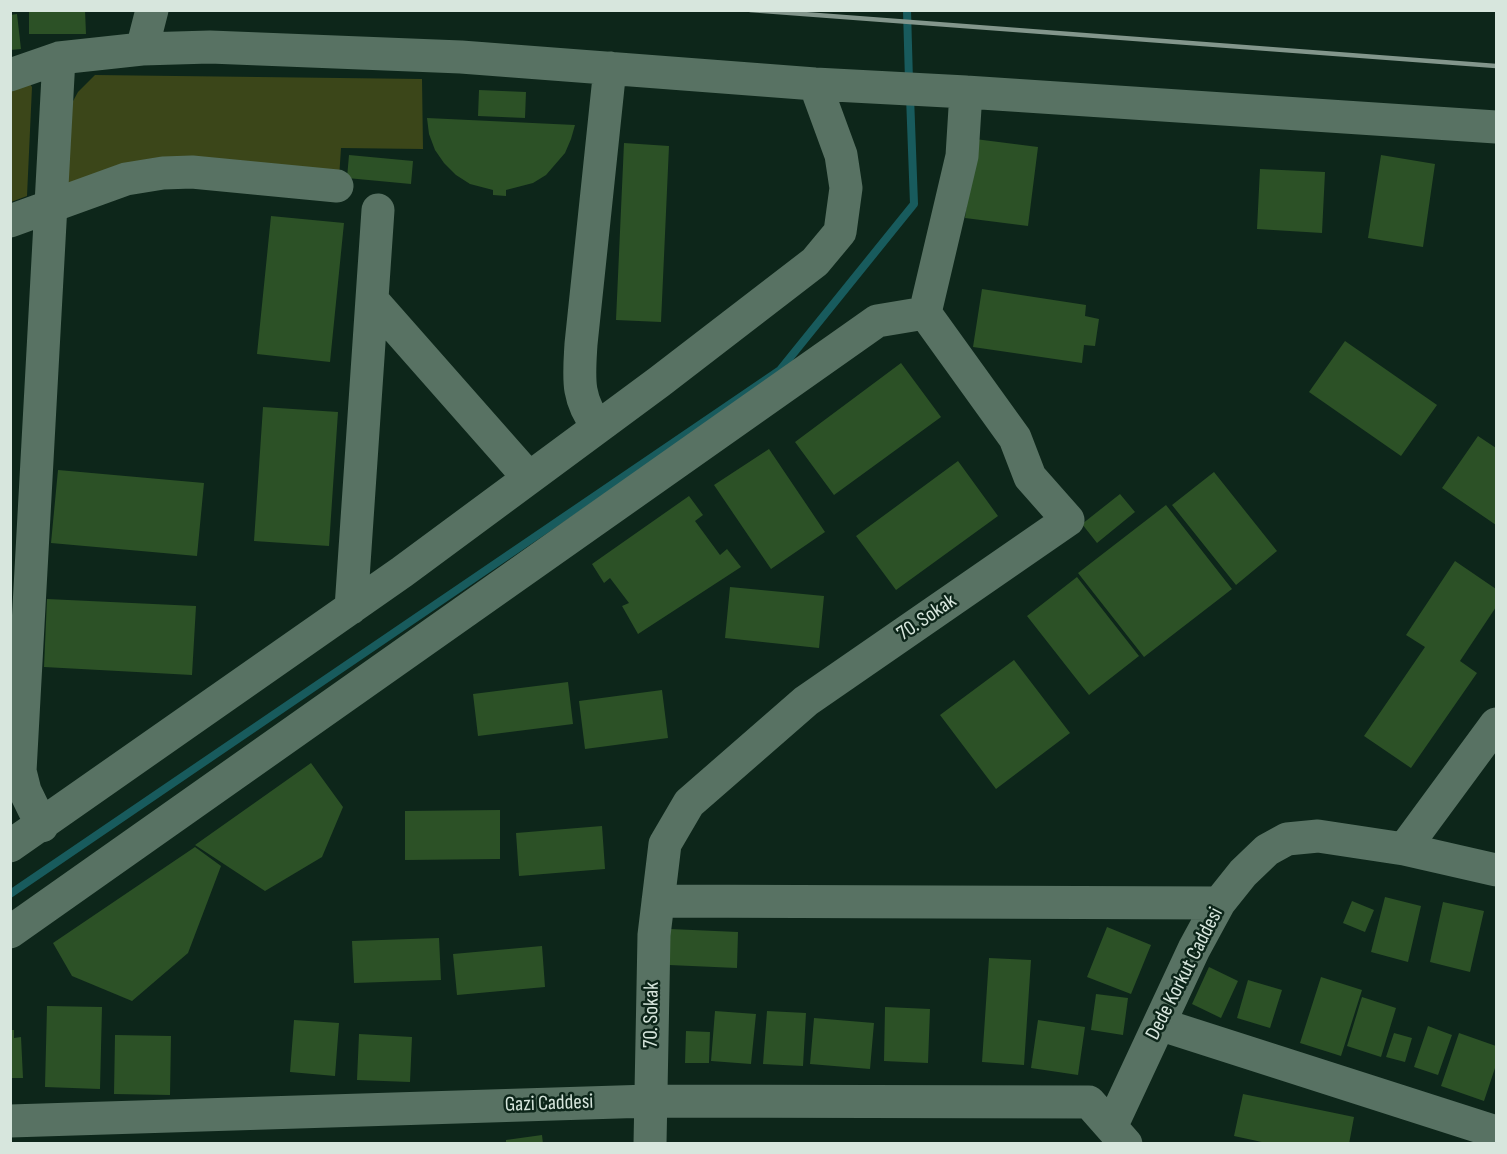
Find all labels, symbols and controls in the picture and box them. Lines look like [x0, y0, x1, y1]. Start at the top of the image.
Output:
street label: 70. Sokak [893, 589, 961, 647]
street label: Dede Korkut Caddesi [1141, 904, 1229, 1044]
street label: 70. Sokak [639, 982, 665, 1048]
street label: Gazi Caddesi [504, 1090, 594, 1118]

